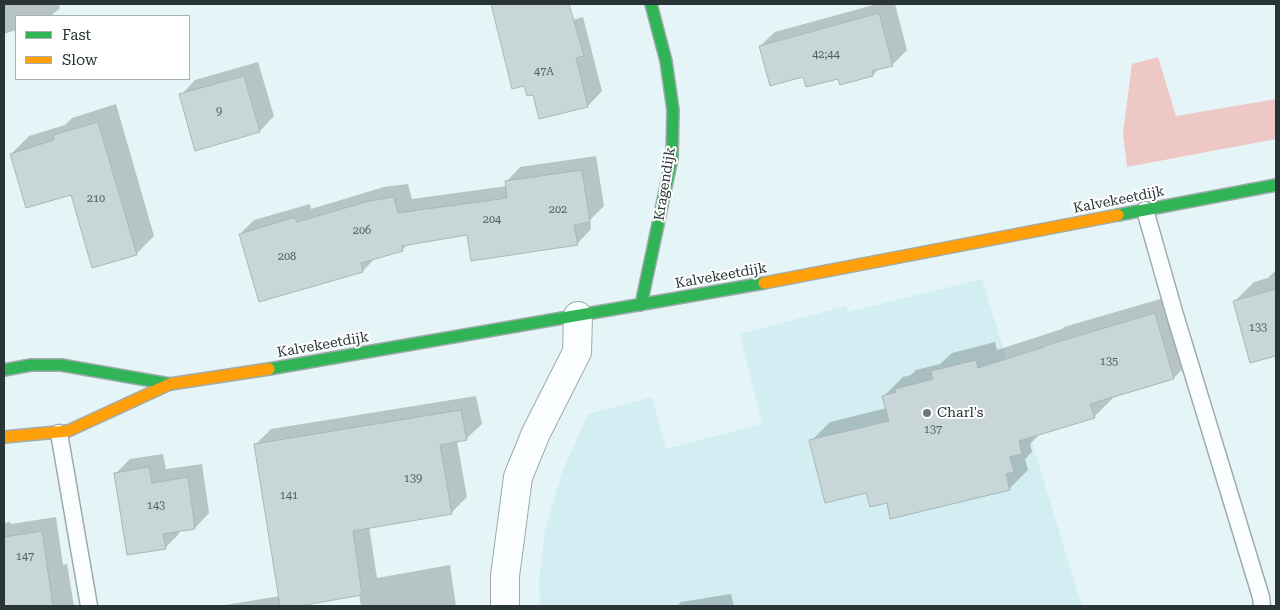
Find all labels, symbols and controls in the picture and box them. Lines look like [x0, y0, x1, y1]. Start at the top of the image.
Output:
legend [15, 15, 190, 80]
text: Fast [62, 26, 91, 44]
house number: 42;44 [812, 48, 840, 62]
text: Slow [62, 51, 97, 69]
house number: 47A [534, 65, 554, 79]
house number: 9 [216, 105, 222, 119]
street label: Kragendijk [651, 146, 679, 222]
street label: Kalvekeetdijk [1072, 183, 1166, 217]
house number: 210 [87, 192, 105, 206]
house number: 202 [549, 203, 567, 217]
house number: 204 [483, 213, 501, 227]
house number: 206 [353, 224, 371, 238]
house number: 208 [278, 250, 296, 264]
street label: Kalvekeetdijk [674, 260, 768, 292]
house number: 133 [1249, 321, 1267, 335]
street label: Kalvekeetdijk [276, 329, 370, 361]
house number: 135 [1100, 355, 1118, 369]
place label: Charl's [937, 405, 983, 421]
marker: Charl's [921, 407, 933, 419]
house number: 137 [924, 423, 942, 437]
house number: 139 [404, 472, 422, 486]
house number: 141 [280, 489, 298, 503]
house number: 143 [147, 499, 165, 513]
house number: 147 [16, 550, 34, 564]

